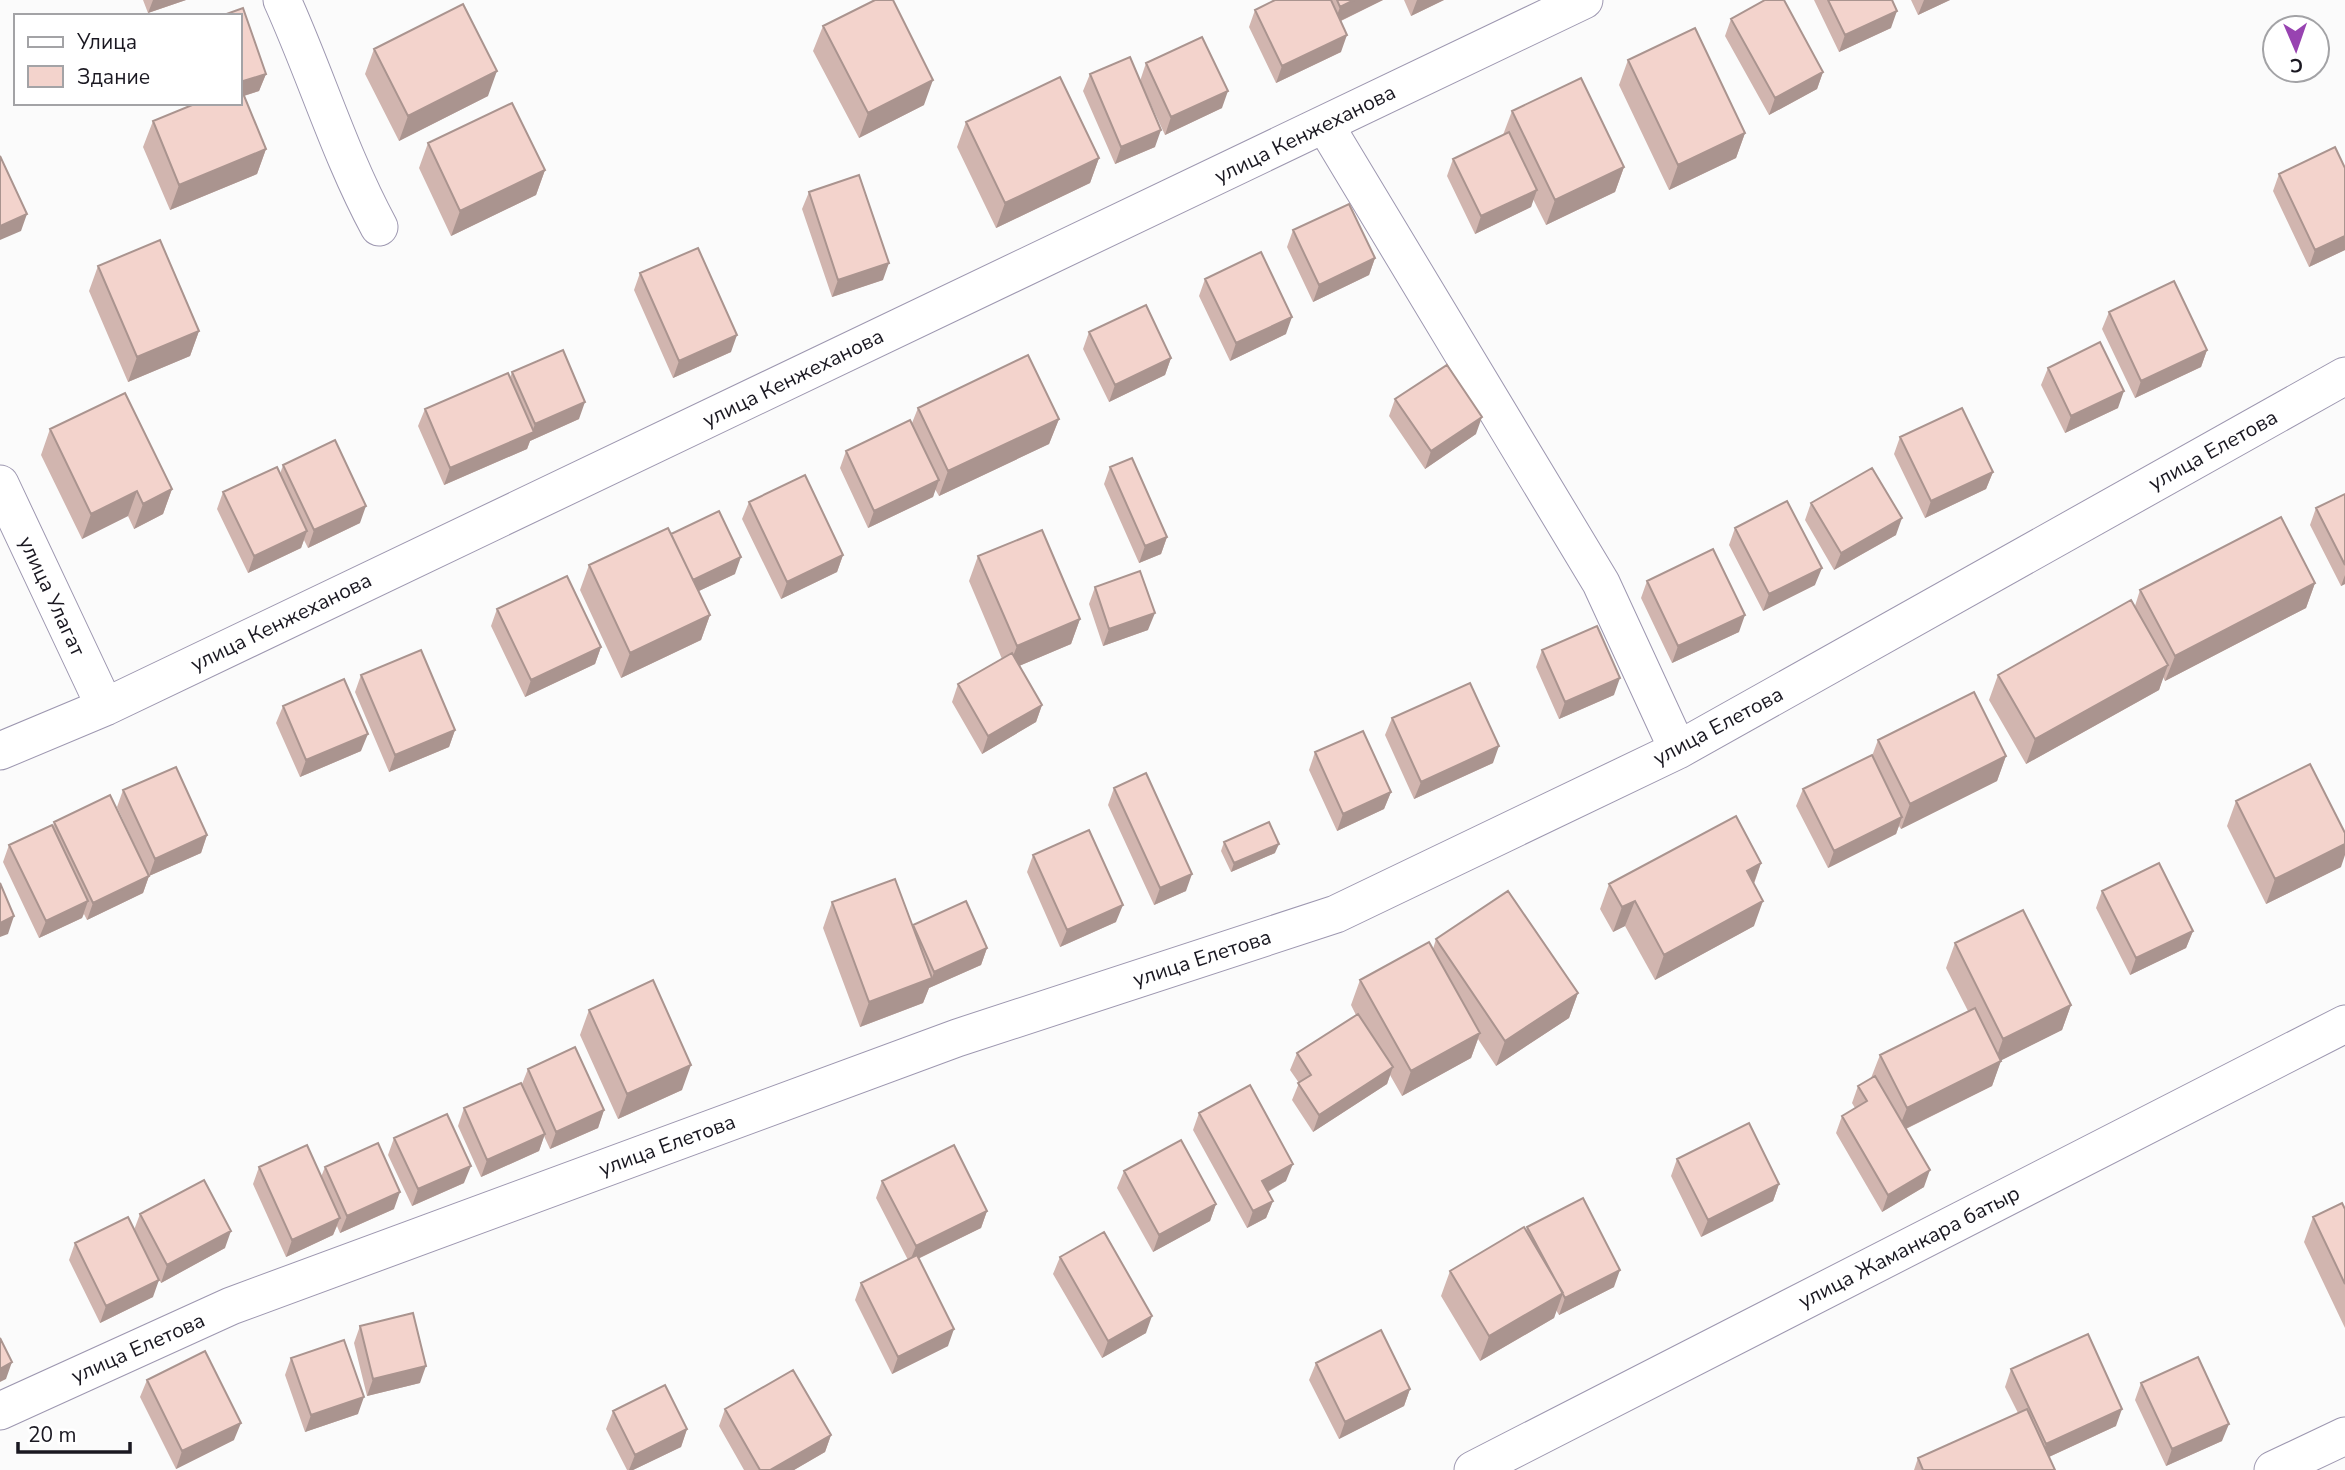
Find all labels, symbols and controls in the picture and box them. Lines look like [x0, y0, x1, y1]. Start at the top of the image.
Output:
legend [14, 14, 242, 105]
north arrow [2261, 14, 2331, 84]
text: Улица [76, 28, 137, 56]
text: С [2290, 52, 2303, 78]
text: Здание [77, 63, 150, 91]
street label: улица Кенжеханова [1210, 78, 1400, 190]
street label: улица Кенжеханова [698, 322, 888, 434]
street label: улица Елетова [2143, 403, 2283, 497]
street label: улица Улагат [12, 532, 92, 661]
street label: улица Кенжеханова [186, 566, 376, 678]
street label: улица Елетова [1648, 680, 1788, 772]
street label: улица Елетова [1129, 922, 1275, 994]
street label: улица Елетова [595, 1107, 739, 1183]
street label: улица Жаманкара батыр [1794, 1179, 2024, 1315]
street label: улица Елетова [67, 1306, 209, 1390]
scale bar [18, 1410, 130, 1454]
text: 20 m [28, 1421, 77, 1449]

